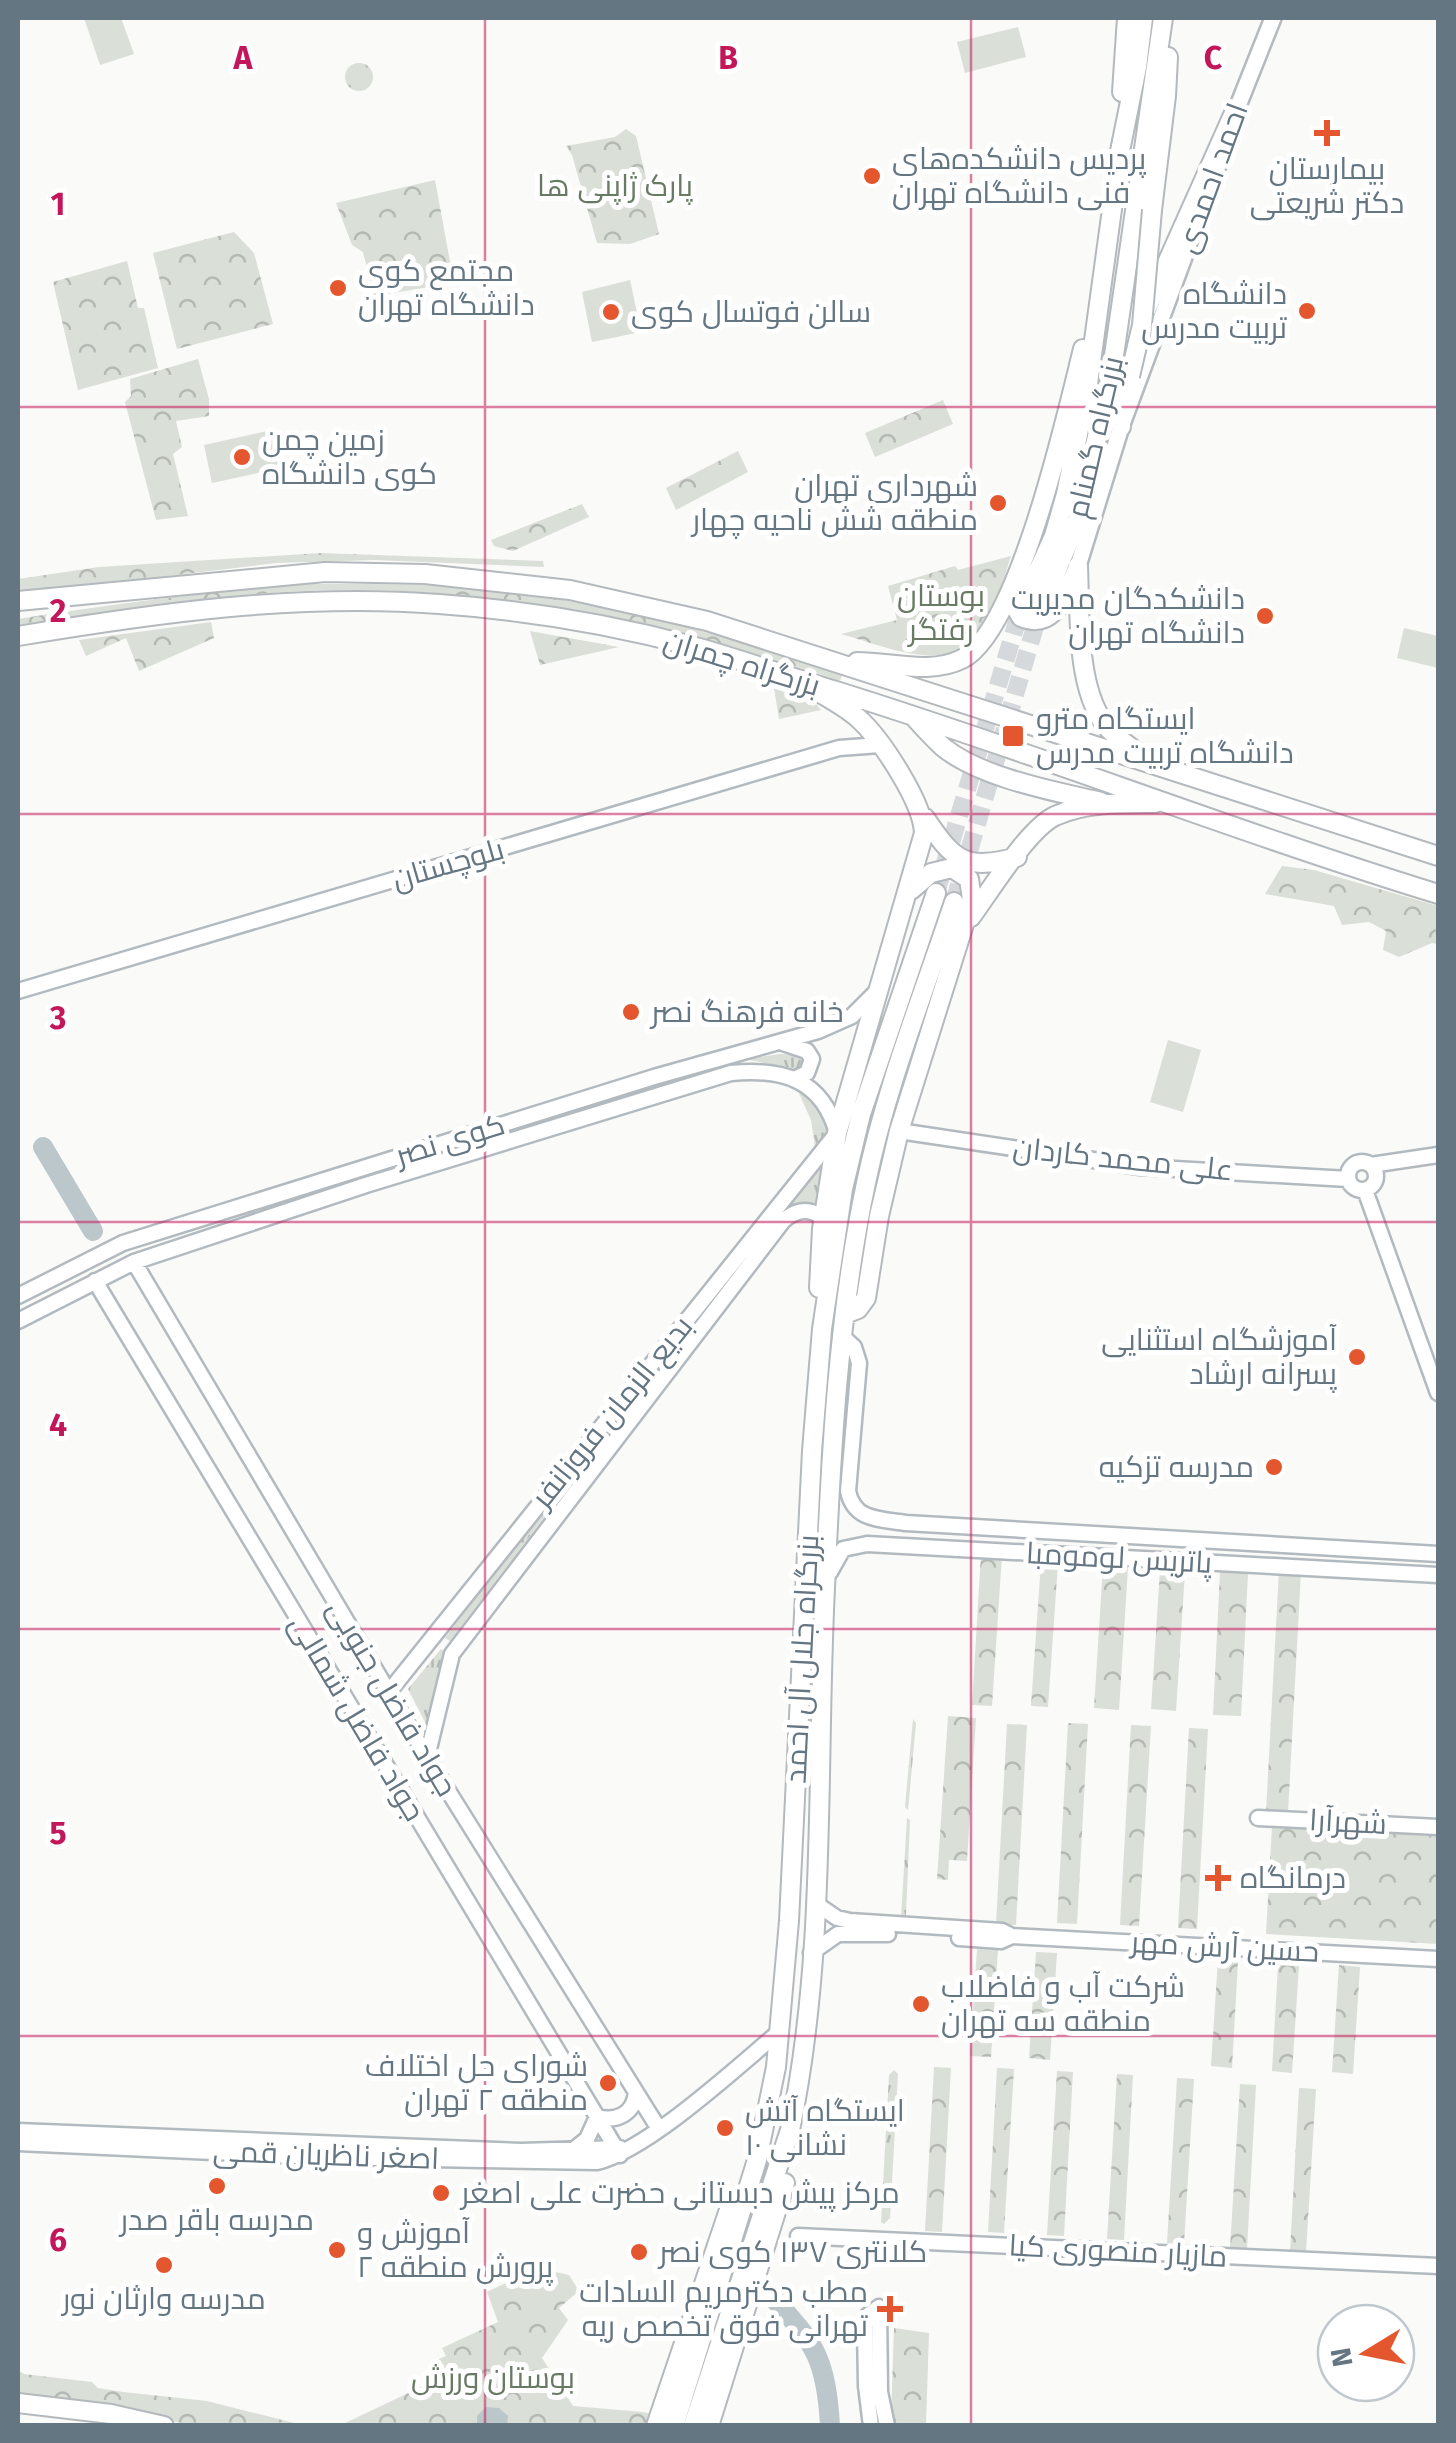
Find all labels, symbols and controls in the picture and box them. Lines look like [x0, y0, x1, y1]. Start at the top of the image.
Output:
text: A [233, 39, 254, 77]
text: B [718, 39, 738, 77]
text: C [1204, 39, 1223, 77]
street label: احمد احمدی [1168, 98, 1256, 258]
marker: بیمارستان دکتر شریعتی [1314, 120, 1340, 146]
place label: پردیس دانشکده‌های فنی دانشگاه تهران [892, 141, 1146, 211]
place label: بیمارستان دکتر شریعتی [1250, 151, 1404, 221]
marker: پردیس دانشکده‌های فنی دانشگاه تهران [861, 165, 883, 187]
park label: پارک ژاپنی ها [537, 168, 693, 205]
text: 1 [51, 185, 65, 223]
place label: مجتمع کوی دانشگاه تهران [358, 253, 535, 323]
place label: دانشگاه تربیت مدرس [1141, 276, 1287, 346]
marker: مجتمع کوی دانشگاه تهران [327, 277, 349, 299]
place label: سالن فوتسال کوی [631, 294, 871, 330]
marker: دانشگاه تربیت مدرس [1296, 300, 1318, 322]
marker: سالن فوتسال کوی [600, 301, 622, 323]
street label: بزرگراه گمنام [1059, 353, 1133, 522]
place label: زمین چمن کوی دانشگاه [262, 422, 437, 492]
marker: زمین چمن کوی دانشگاه [231, 446, 253, 468]
place label: شهرداری تهران منطقه شش ناحیه چهار [690, 468, 978, 539]
marker: شهرداری تهران منطقه شش ناحیه چهار [987, 492, 1009, 514]
park label: بوستان رفتگر [897, 578, 985, 648]
place label: دانشکدگان مدیریت دانشگاه تهران [1011, 581, 1245, 651]
text: 2 [50, 592, 66, 630]
marker: دانشکدگان مدیریت دانشگاه تهران [1254, 605, 1276, 627]
street label: بزرگراه چمران [659, 622, 825, 705]
place label: ایستگاه مترو دانشگاه تربیت مدرس [1036, 701, 1294, 771]
marker: ایستگاه مترو دانشگاه تربیت مدرس [1000, 723, 1026, 749]
street label: بلوچستان [388, 831, 508, 898]
place label: خانه فرهنگ نصر [649, 994, 844, 1030]
text: 3 [49, 999, 66, 1037]
marker: خانه فرهنگ نصر [620, 1001, 642, 1023]
street label: کوی نصر [389, 1106, 509, 1174]
street label: علی محمد کاردان [1011, 1130, 1235, 1188]
street label: بدیع‌ الزمان فروزانفر [522, 1309, 702, 1518]
place label: آموزشگاه استثنایی پسرانه ارشاد [1101, 1322, 1337, 1393]
marker: آموزشگاه استثنایی پسرانه ارشاد [1346, 1346, 1368, 1368]
text: 4 [49, 1406, 67, 1444]
place label: مدرسه تزکیه [1099, 1449, 1254, 1485]
marker: مدرسه تزکیه [1263, 1456, 1285, 1478]
street label: بزرگراه جلال آل احمد [777, 1534, 827, 1784]
street label: پاتریس لومومبا [1025, 1535, 1213, 1582]
street label: جواد فاضل جنوبی [319, 1593, 465, 1803]
street label: جواد فاضل شمالی [281, 1609, 433, 1827]
street label: شهرآرا [1308, 1802, 1388, 1842]
text: 5 [49, 1814, 67, 1852]
place label: درمانگاه [1240, 1860, 1346, 1896]
marker: درمانگاه [1205, 1865, 1231, 1891]
street label: حسین آرش مهر [1128, 1924, 1320, 1970]
place label: شرکت آب و فاضلاب منطقه سه تهران [941, 1969, 1185, 2039]
marker: شرکت آب و فاضلاب منطقه سه تهران [910, 1993, 932, 2015]
place label: شورای حل اختلاف منطقه ۲ تهران [365, 2048, 588, 2118]
marker: شورای حل اختلاف منطقه ۲ تهران [597, 2072, 619, 2094]
place label: ایستگاه آتش نشانی ۱۰ [745, 2093, 905, 2163]
marker: ایستگاه آتش نشانی ۱۰ [714, 2117, 736, 2139]
street label: اصغر ناظریان قمی [212, 2133, 440, 2177]
marker: مدرسه باقر صدر [206, 2175, 228, 2197]
place label: مرکز پیش دبستانی حضرت علی اصغر [459, 2175, 900, 2212]
marker: مرکز پیش دبستانی حضرت علی اصغر [430, 2182, 452, 2204]
place label: مدرسه باقر صدر [118, 2202, 314, 2238]
place label: آموزش و پرورش منطقه ۲ [357, 2215, 553, 2286]
text: 6 [49, 2221, 67, 2259]
street label: مازیار منصوری کیا [1008, 2227, 1228, 2275]
place label: کلانتری ۱۳۷ کوی نصر [657, 2234, 927, 2270]
marker: آموزش و پرورش منطقه ۲ [326, 2239, 348, 2261]
marker: کلانتری ۱۳۷ کوی نصر [628, 2241, 650, 2263]
marker: مدرسه وارثان نور [153, 2254, 175, 2276]
place label: مطب دكترمريم السادات تهرانی فوق تخصص ریه [579, 2274, 868, 2344]
place label: مدرسه وارثان نور [60, 2281, 266, 2317]
marker: مطب دكترمريم السادات تهرانی فوق تخصص ریه [877, 2296, 903, 2322]
north arrow [1316, 2303, 1416, 2403]
text: N [1324, 2345, 1360, 2369]
park label: بوستان ورزش [411, 2360, 575, 2396]

